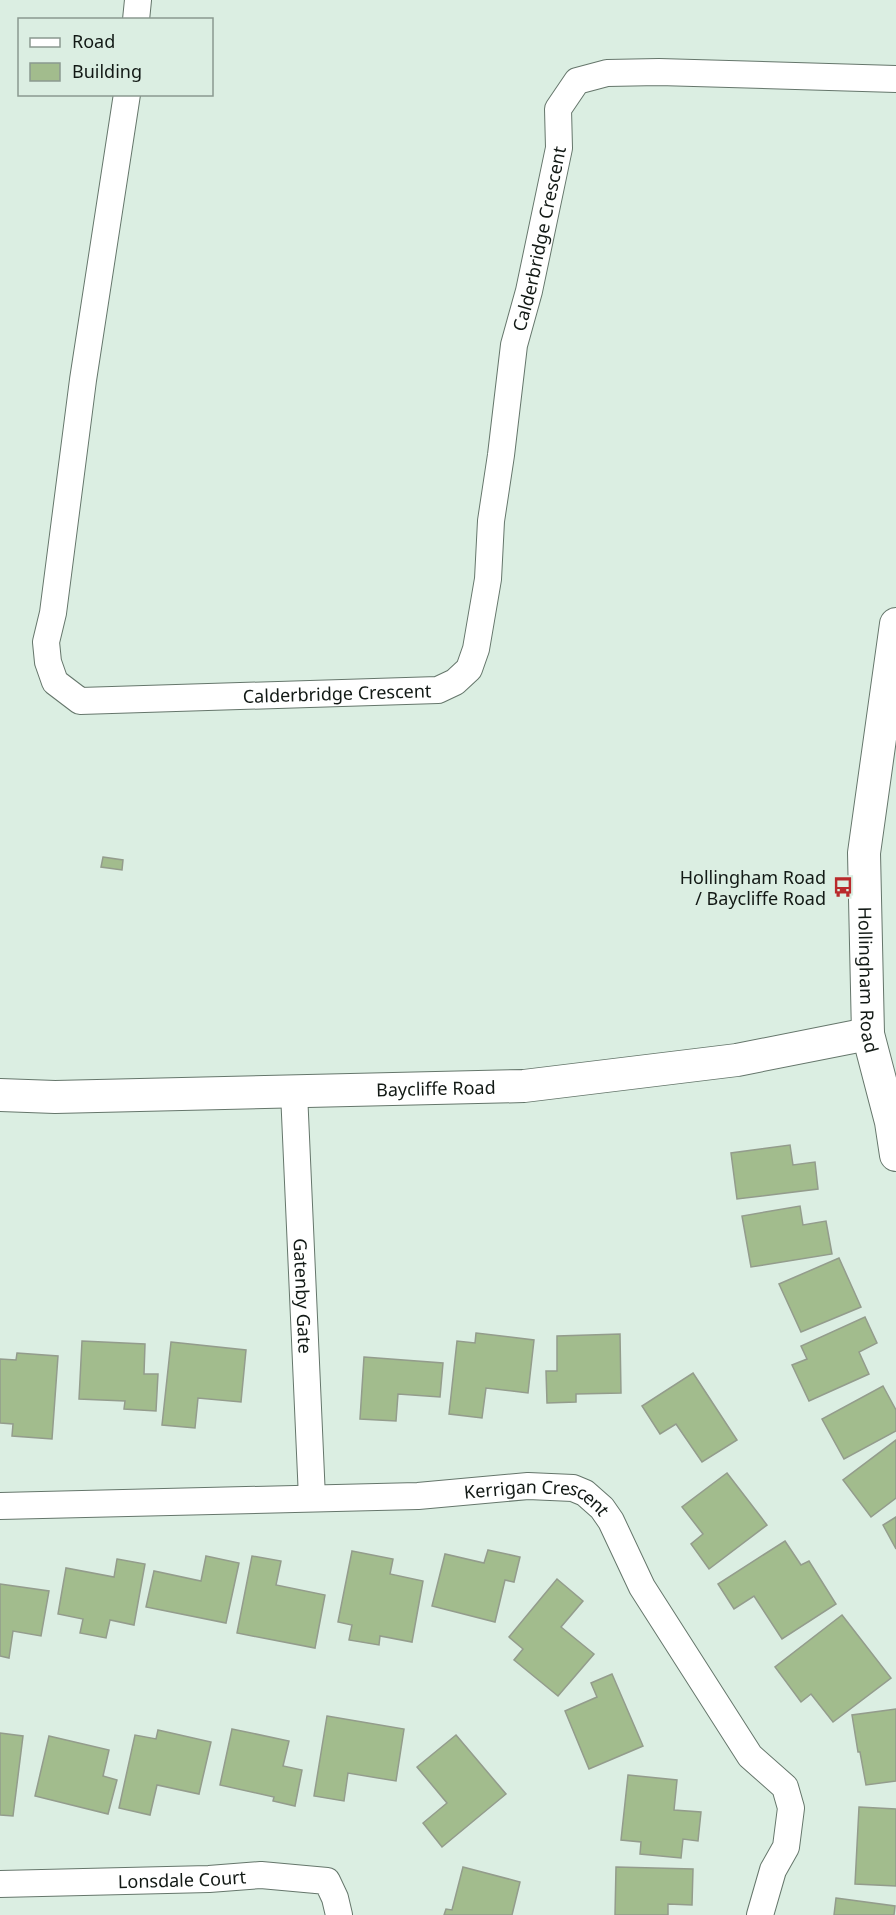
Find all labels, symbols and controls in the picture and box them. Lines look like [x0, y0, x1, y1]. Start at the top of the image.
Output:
legend [18, 18, 213, 96]
text: Road [72, 29, 115, 53]
text: Building [72, 59, 142, 83]
street label: Calderbridge Crescent [506, 144, 571, 334]
street label: Calderbridge Crescent [242, 678, 432, 708]
place label: Hollingham Road / Baycliffe Road [680, 865, 826, 910]
bus stop icon: Hollingham Road / Baycliffe Road [831, 875, 855, 899]
street label: Hollingham Road [853, 906, 884, 1055]
street label: Baycliffe Road [376, 1075, 496, 1101]
street label: Gatenby Gate [288, 1238, 318, 1354]
street label: Kerrigan Crescent [463, 1474, 616, 1521]
street label: Lonsdale Court [118, 1864, 247, 1893]

